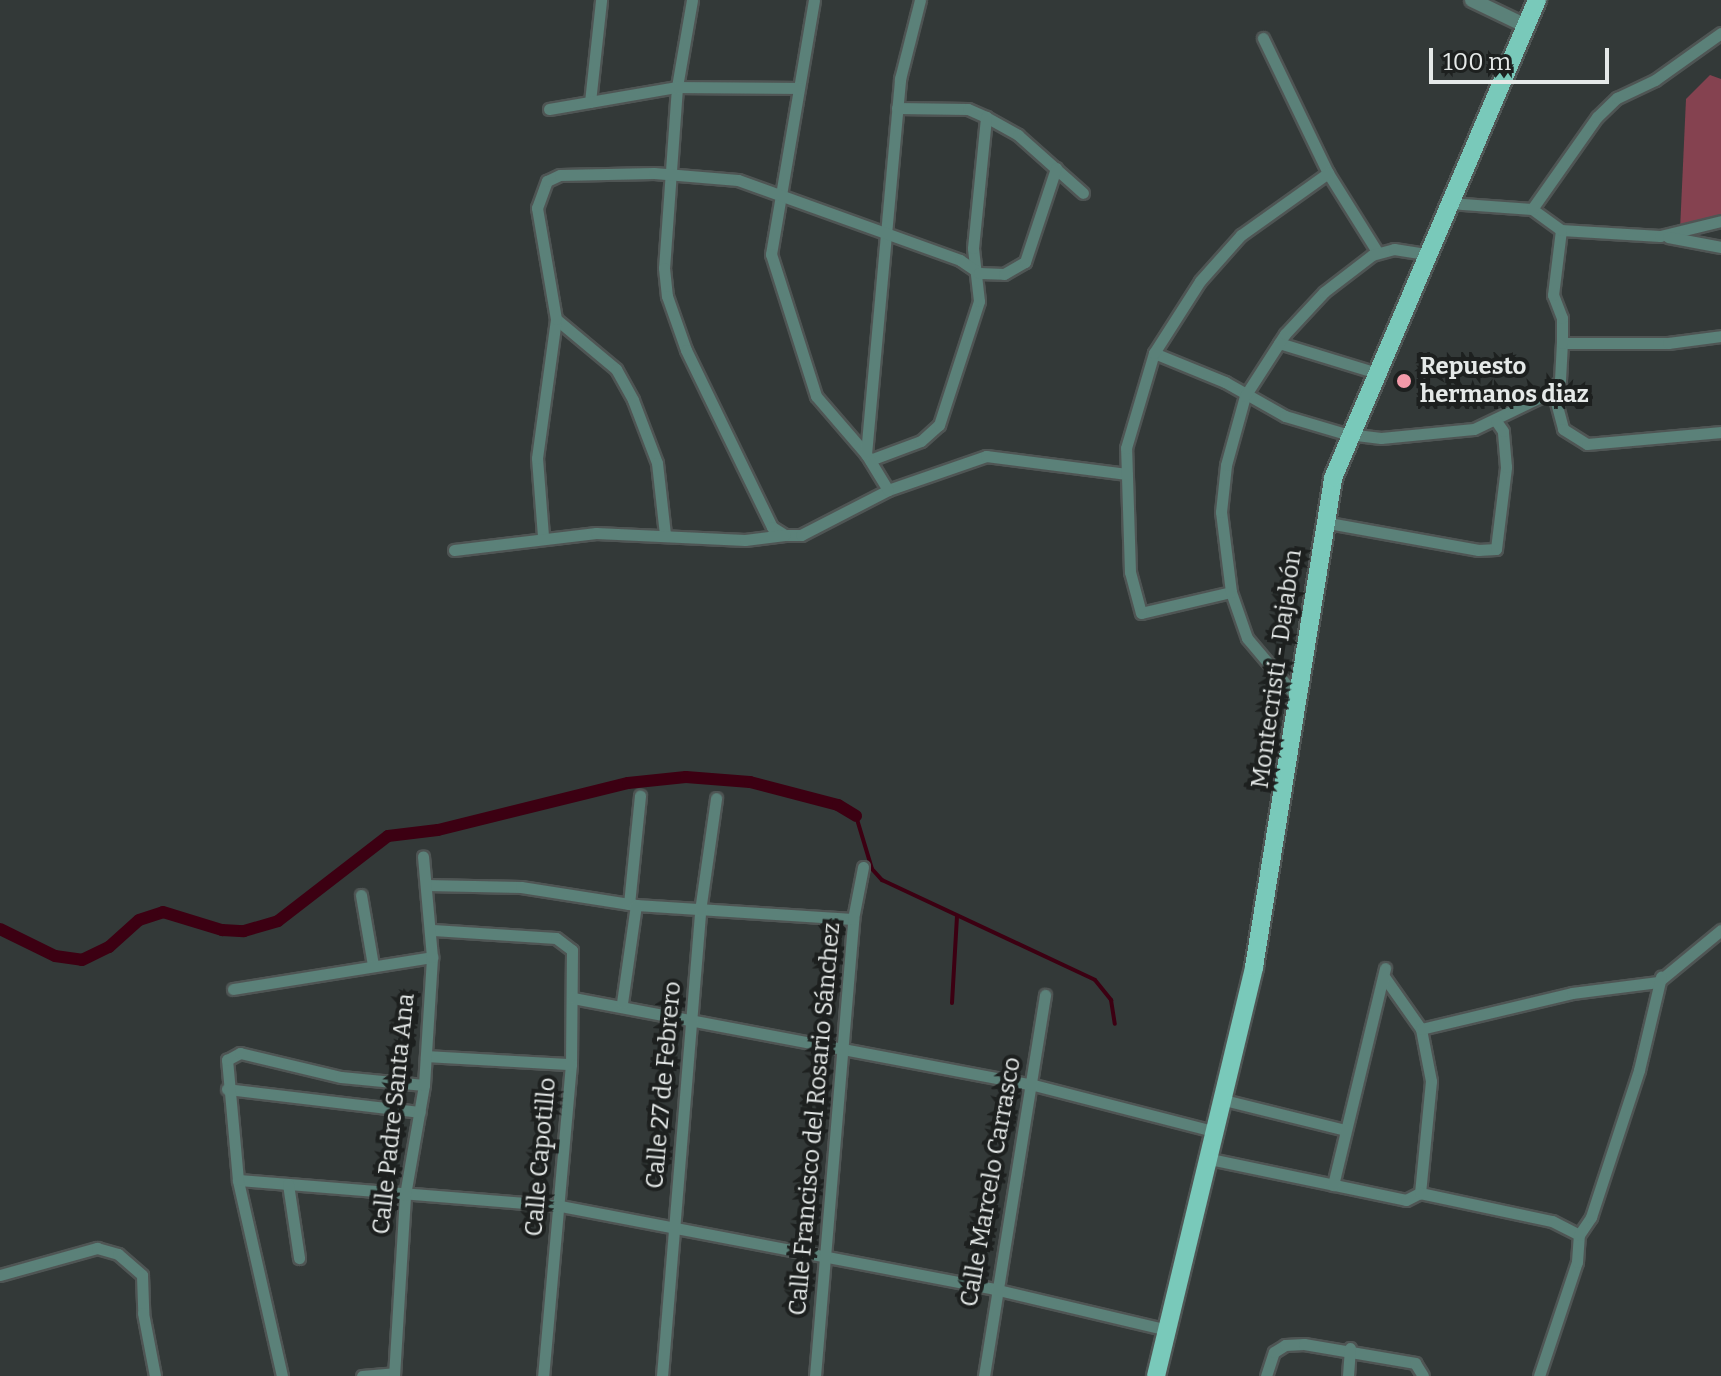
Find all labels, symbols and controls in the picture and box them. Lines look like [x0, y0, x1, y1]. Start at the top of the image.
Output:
scale bar [1433, 32, 1613, 82]
text: 100 m [1443, 48, 1511, 76]
place label: Repuesto hermanos diaz [1420, 353, 1589, 409]
marker: Repuesto hermanos diaz [1395, 372, 1413, 390]
street label: Montecristi - Dajabón [1246, 548, 1308, 790]
street label: Calle Francisco del Rosario Sánchez [783, 921, 847, 1317]
street label: Calle 27 de Febrero [641, 980, 687, 1190]
street label: Calle Padre Santa Ana [367, 992, 421, 1236]
street label: Calle Marcelo Carrasco [955, 1055, 1027, 1309]
street label: Calle Capotillo [520, 1076, 562, 1238]

